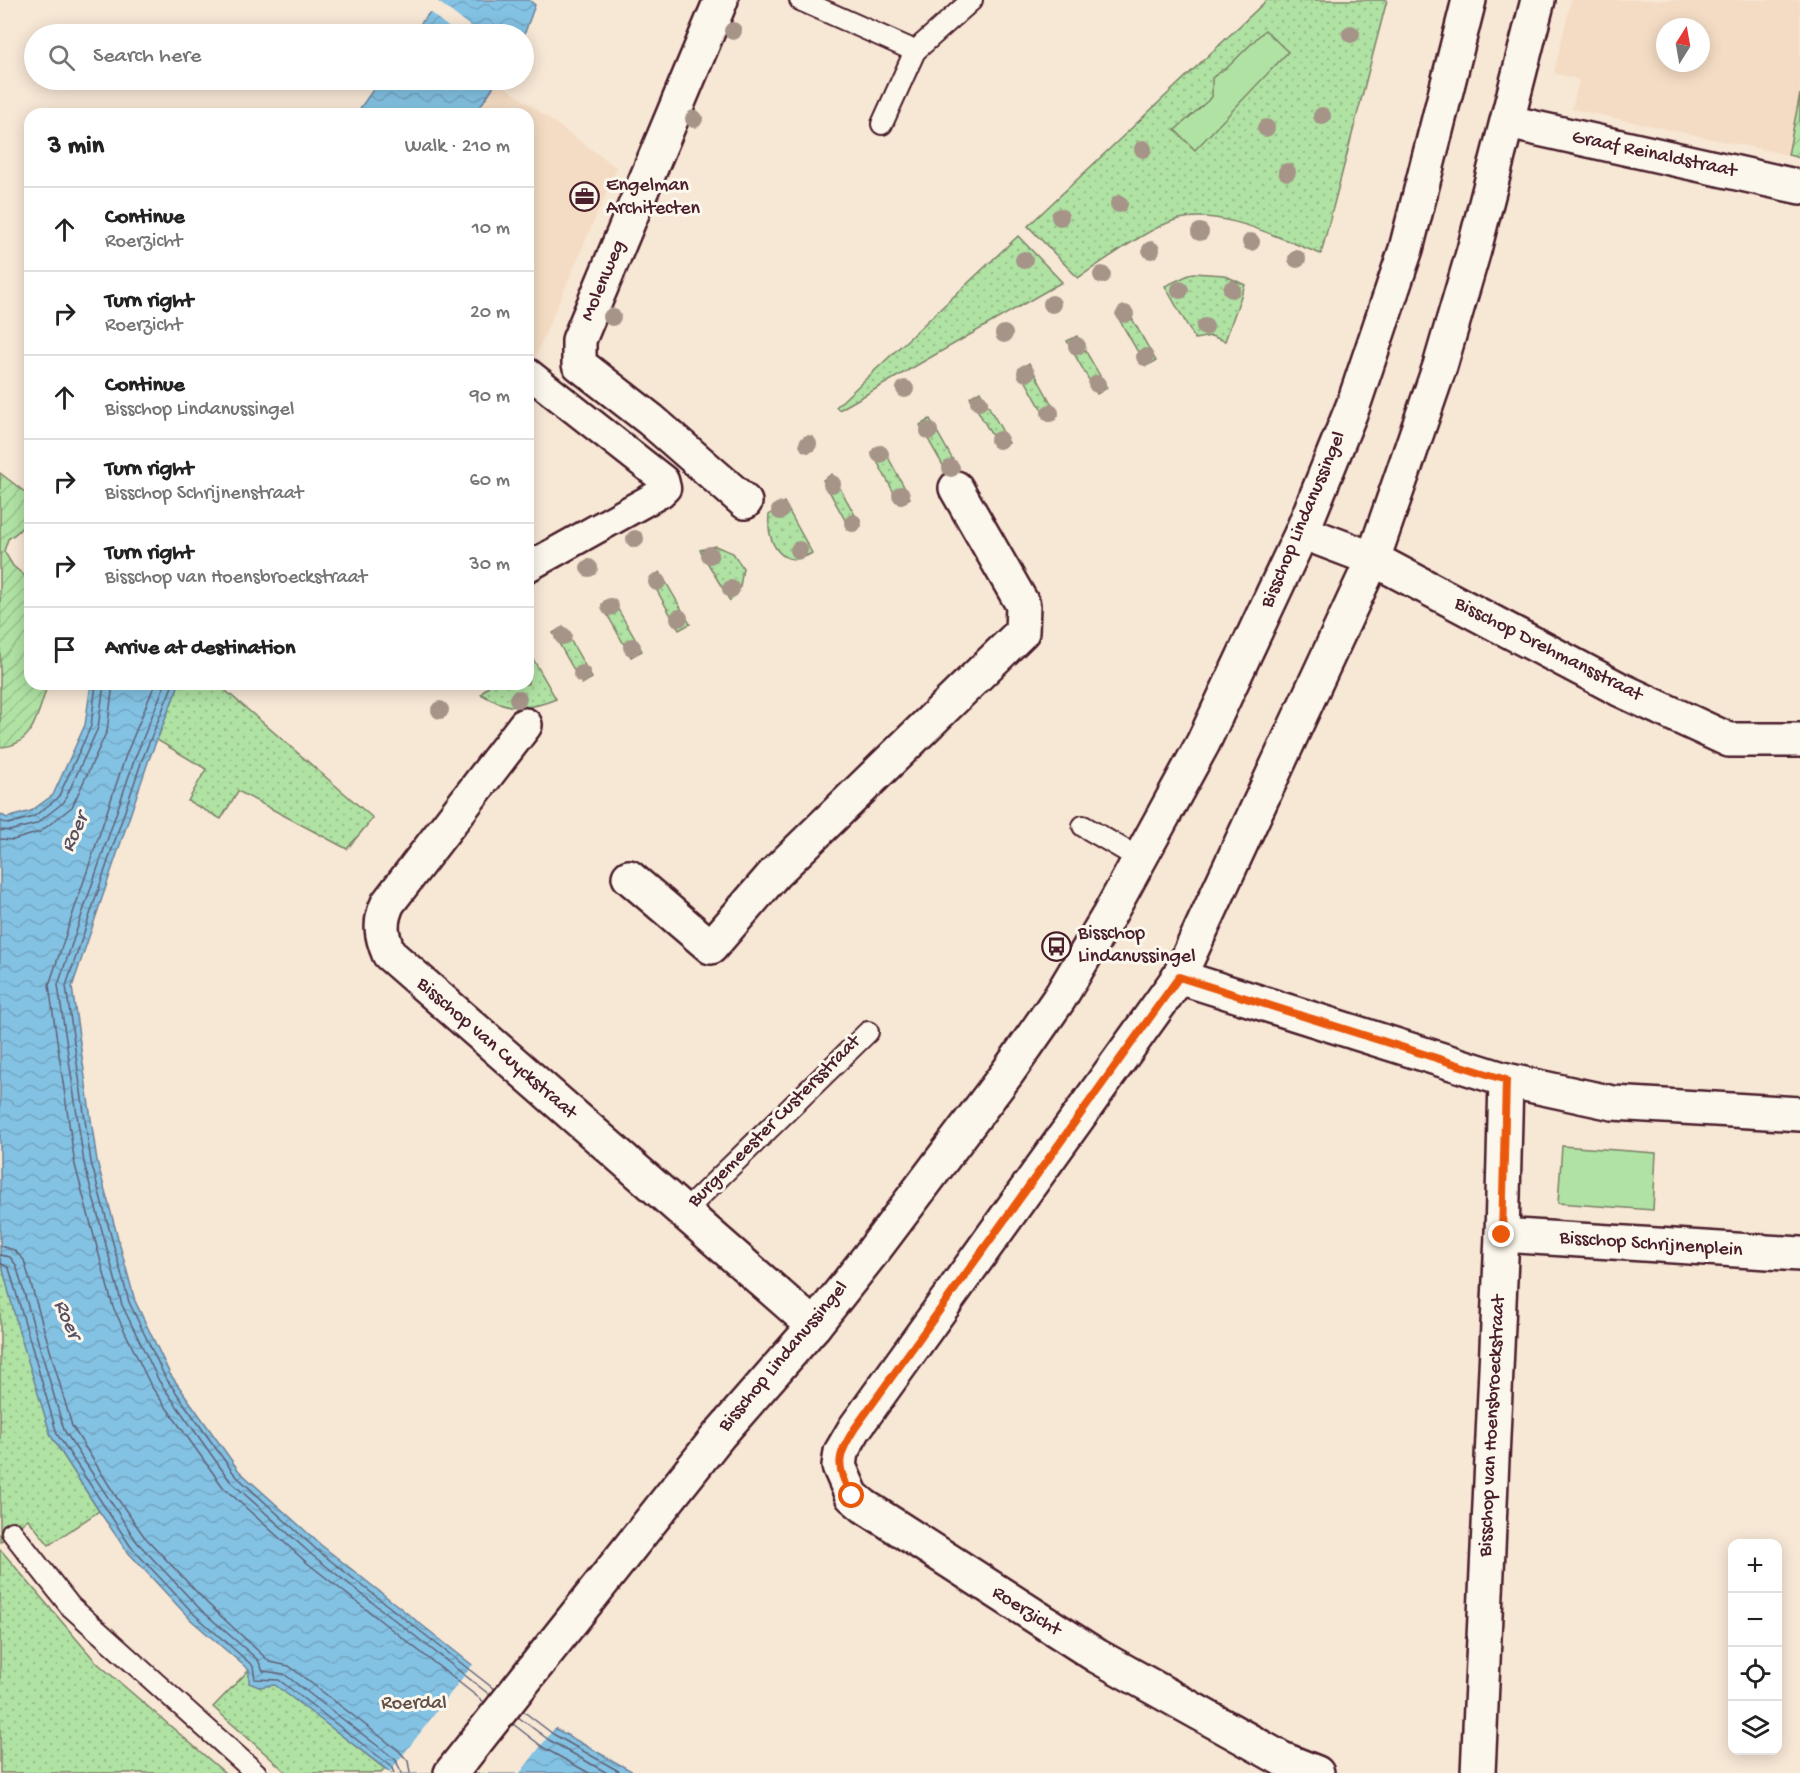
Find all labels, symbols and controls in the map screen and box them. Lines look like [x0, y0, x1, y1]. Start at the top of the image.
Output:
north arrow [1656, 18, 1710, 72]
search box [24, 24, 534, 90]
icon: search [45, 41, 78, 74]
text: Search here [93, 44, 201, 70]
street label: Graaf Reinaldstraat [1570, 126, 1740, 184]
text: 3 min [48, 132, 104, 163]
text: Walk · 210 m [405, 136, 510, 159]
place label: Engelman Architecten [606, 175, 701, 221]
office icon: Engelman Architecten [569, 181, 601, 213]
text: Continue [105, 205, 185, 231]
icon: ahead [48, 213, 81, 246]
text: 10 m [472, 218, 510, 241]
text: Roerzicht [105, 231, 182, 254]
street label: Molenweg [577, 237, 631, 325]
text: Turn right [105, 289, 193, 315]
icon: right [48, 297, 81, 330]
text: 20 m [470, 302, 510, 325]
text: Roerzicht [105, 315, 182, 338]
text: Continue [105, 373, 185, 399]
icon: ahead [48, 381, 81, 414]
text: 90 m [470, 386, 510, 409]
text: Bisschop Lindanussingel [105, 399, 294, 422]
street label: Bisschop Lindanussingel [1256, 428, 1352, 613]
text: Turn right [105, 457, 193, 483]
icon: right [48, 465, 81, 498]
text: 60 m [470, 470, 510, 493]
text: Bisschop Schrijnenstraat [105, 483, 303, 506]
text: Turn right [105, 541, 193, 567]
icon: right [48, 549, 81, 582]
text: 30 m [469, 554, 510, 577]
text: Bisschop van Hoensbroeckstraat [105, 567, 367, 590]
street label: Bisschop Drehmansstraat [1449, 592, 1648, 708]
icon: arrive [48, 633, 81, 666]
text: Arrive at destination [105, 636, 295, 662]
water label: Roer [56, 805, 97, 856]
place label: Bisschop Lindanussingel [1077, 923, 1196, 969]
bus stop icon: Bisschop Lindanussingel [1041, 930, 1073, 962]
street label: Bisschop van Cuyckstraat [410, 973, 582, 1126]
street label: Burgemeester Custersstraat [683, 1030, 867, 1214]
route end [1488, 1221, 1514, 1247]
street label: Bisschop Schrijnenplein [1558, 1227, 1744, 1263]
street label: Bisschop Lindanussingel [714, 1277, 854, 1438]
street label: Bisschop van Hoensbroeckstraat [1475, 1293, 1511, 1558]
water label: Roer [46, 1297, 87, 1348]
route start [838, 1482, 864, 1508]
map controls [1728, 1539, 1782, 1755]
button: + [1728, 1539, 1782, 1593]
street label: Roerzicht [987, 1582, 1066, 1643]
button: − [1728, 1593, 1782, 1647]
button: locate [1728, 1647, 1782, 1701]
park label: Roerdal [381, 1693, 447, 1716]
button: layers [1728, 1701, 1782, 1755]

